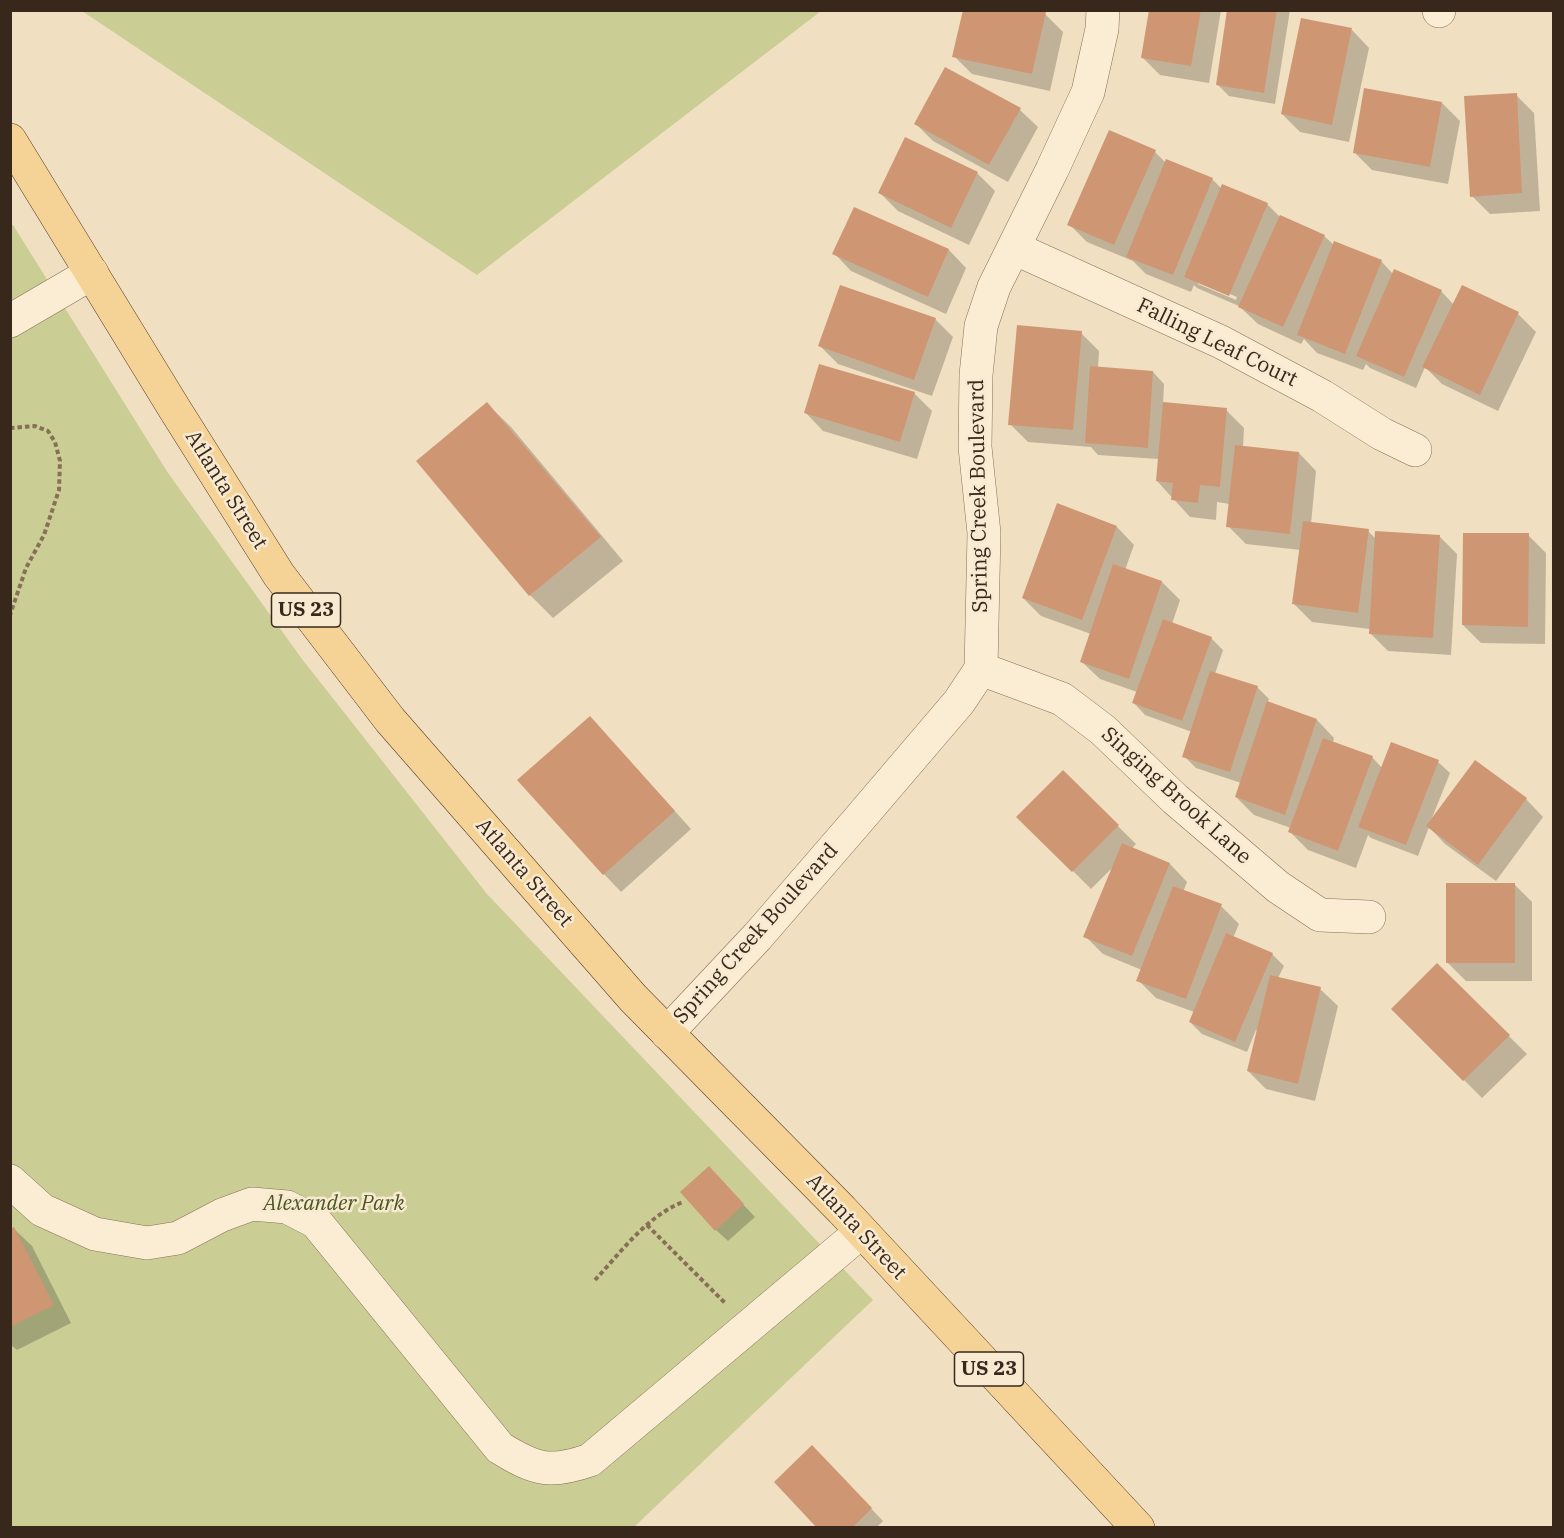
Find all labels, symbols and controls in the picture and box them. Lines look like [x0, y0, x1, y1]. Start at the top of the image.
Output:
street label: Falling Leaf Court [1133, 293, 1301, 393]
street label: Spring Creek Boulevard [964, 379, 994, 613]
street label: Atlanta Street [179, 426, 273, 554]
road number: US 23 [272, 593, 340, 627]
street label: Singing Brook Lane [1096, 722, 1256, 870]
street label: Atlanta Street [470, 814, 578, 932]
street label: Spring Creek Boulevard [668, 839, 844, 1029]
street label: Atlanta Street [801, 1169, 911, 1285]
park label: Alexander Park [263, 1191, 405, 1217]
road number: US 23 [954, 1352, 1024, 1386]

